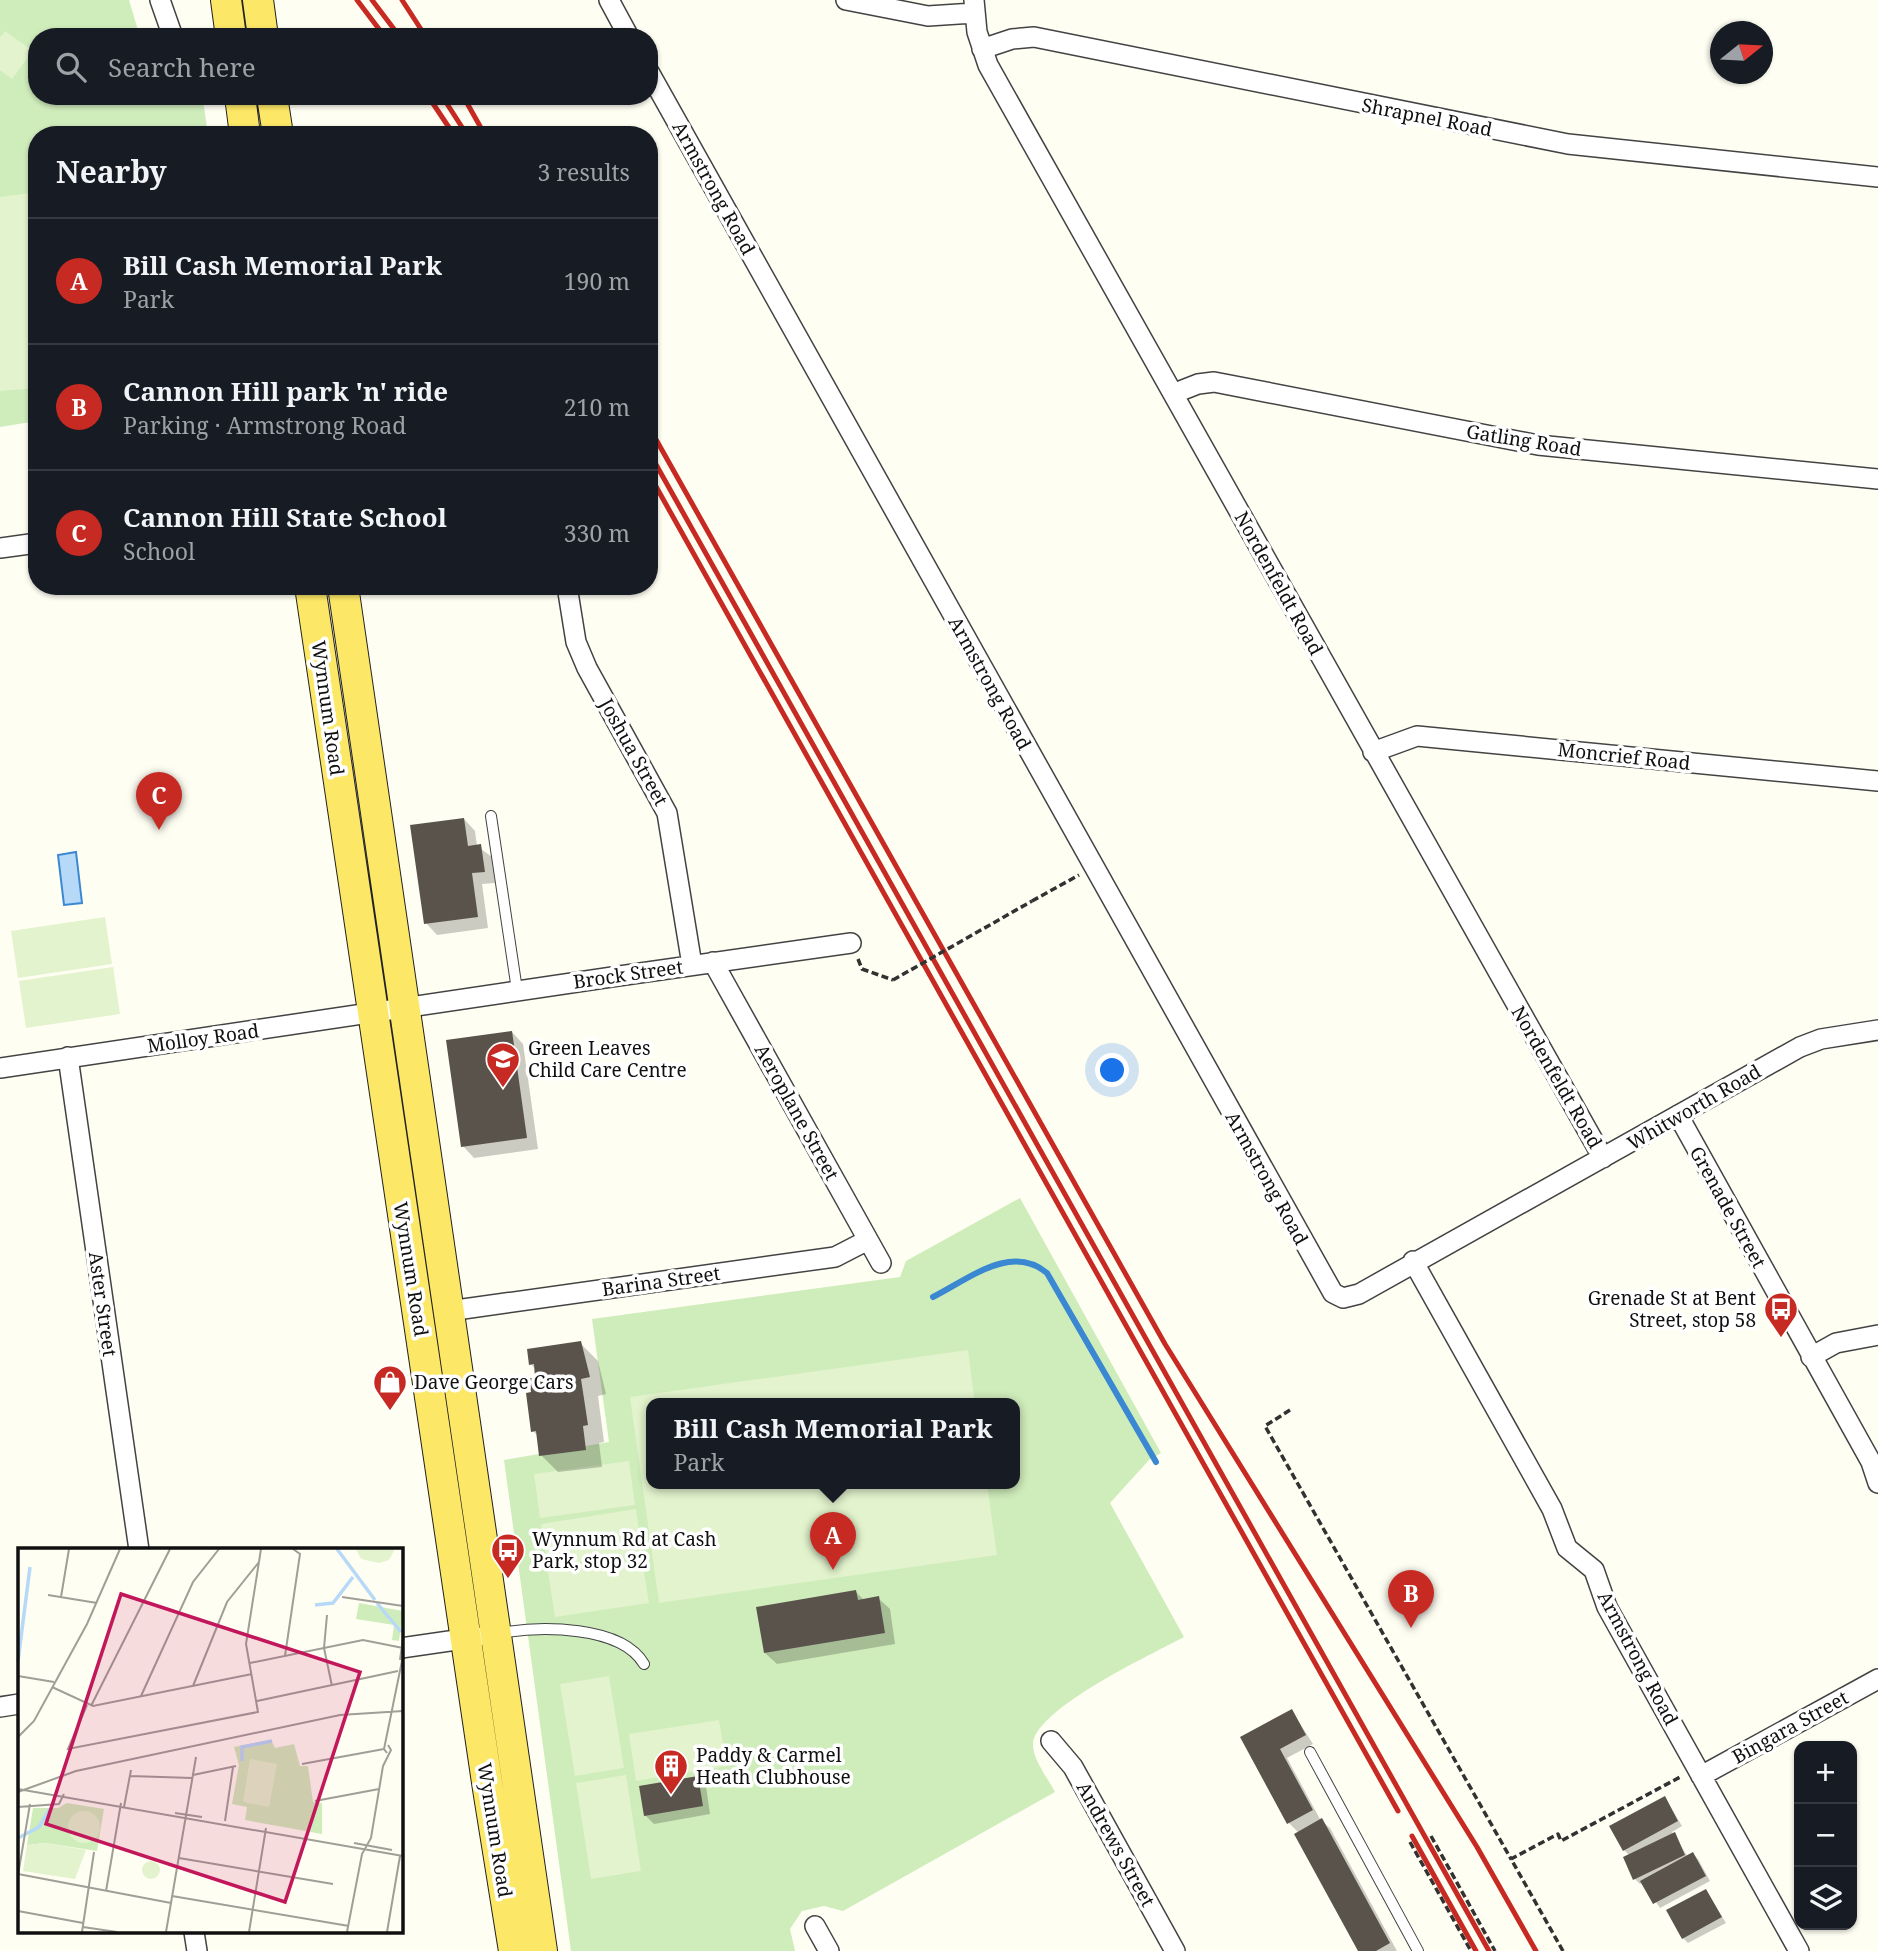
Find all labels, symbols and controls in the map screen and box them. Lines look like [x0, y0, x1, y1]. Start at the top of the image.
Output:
north arrow [1710, 21, 1773, 84]
search box [28, 28, 658, 105]
icon: search [52, 48, 90, 86]
text: Search here [108, 49, 256, 85]
street label: Shrapnel Road [1360, 92, 1495, 142]
street label: Armstrong Road [667, 117, 762, 260]
text: Nearby [56, 151, 167, 192]
text: 3 results [537, 156, 630, 188]
text: Bill Cash Memorial Park [123, 247, 442, 283]
text: A [70, 265, 88, 297]
text: 190 m [564, 265, 630, 297]
text: Park [123, 283, 174, 315]
text: Cannon Hill park 'n' ride [123, 373, 448, 409]
text: B [71, 391, 87, 423]
text: 210 m [564, 391, 630, 423]
text: Parking · Armstrong Road [123, 409, 406, 441]
street label: Gatling Road [1465, 418, 1584, 462]
text: Cannon Hill State School [123, 499, 447, 535]
street label: Nordenfeldt Road [1229, 506, 1329, 660]
text: C [71, 517, 87, 549]
text: 330 m [564, 517, 630, 549]
text: School [123, 535, 195, 567]
street label: Armstrong Road [943, 612, 1038, 755]
street label: Wynnum Road [306, 639, 350, 777]
street label: Joshua Street [593, 693, 674, 811]
street label: Moncrief Road [1556, 736, 1692, 776]
pin: C [136, 772, 182, 830]
street label: Brock Street [571, 953, 685, 995]
street label: Nordenfeldt Road [1506, 1001, 1609, 1153]
street label: Molloy Road [145, 1017, 261, 1059]
place label: Green Leaves Child Care Centre [528, 1035, 687, 1083]
street label: Aeroplane Street [749, 1039, 845, 1185]
school or university icon: Green Leaves Child Care Centre [484, 1040, 522, 1089]
your location [1095, 1053, 1129, 1087]
street label: Whitworth Road [1622, 1058, 1766, 1156]
street label: Armstrong Road [1220, 1107, 1315, 1250]
street label: Grenade Street [1684, 1141, 1772, 1273]
street label: Wynnum Road [388, 1200, 435, 1338]
street label: Aster Street [83, 1250, 123, 1358]
street label: Barina Street [600, 1260, 722, 1302]
place label: Grenade St at Bent Street, stop 58 [1588, 1285, 1756, 1333]
bus stop icon: Grenade St at Bent Street, stop 58 [1762, 1290, 1800, 1339]
shop icon: Dave George Cars [371, 1363, 409, 1412]
place label: Dave George Cars [414, 1369, 573, 1395]
popup [646, 1398, 1020, 1489]
text: Bill Cash Memorial Park [673, 1410, 993, 1446]
text: Park [673, 1446, 725, 1478]
pin: A [810, 1512, 856, 1570]
place label: Wynnum Rd at Cash Park, stop 32 [532, 1526, 717, 1574]
bus stop icon: Wynnum Rd at Cash Park, stop 32 [489, 1531, 527, 1580]
inset map [18, 1548, 402, 1934]
pin: B [1388, 1570, 1434, 1628]
street label: Armstrong Road [1592, 1586, 1685, 1730]
street label: Bingara Street [1727, 1684, 1853, 1770]
map controls [1794, 1741, 1857, 1930]
button: + [1794, 1741, 1857, 1804]
place label: Paddy & Carmel Heath Clubhouse [696, 1742, 851, 1790]
building icon: Paddy & Carmel Heath Clubhouse [652, 1747, 690, 1796]
street label: Wynnum Road [472, 1761, 519, 1899]
street label: Andrews Street [1071, 1777, 1161, 1911]
button: − [1794, 1804, 1857, 1867]
button: layers [1794, 1867, 1857, 1930]

